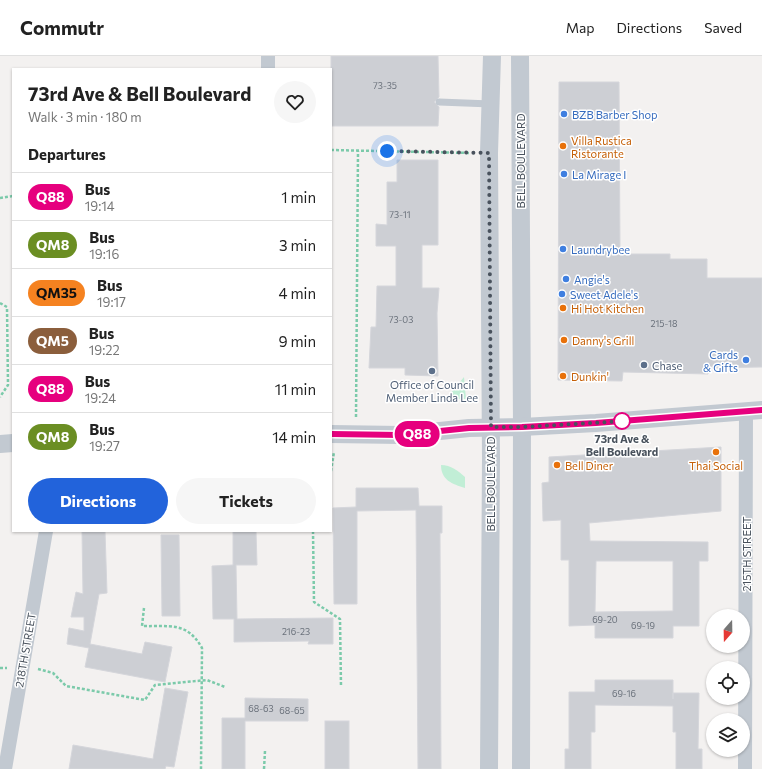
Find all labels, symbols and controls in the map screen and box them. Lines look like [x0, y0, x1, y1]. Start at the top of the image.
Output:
text: Commutr [20, 16, 104, 39]
text: Map [566, 19, 595, 36]
text: Directions [617, 19, 682, 36]
text: Saved [704, 19, 742, 36]
house number: 73-35 [373, 80, 397, 91]
button: heart [274, 81, 316, 123]
text: 73rd Ave & Bell Boulevard [28, 82, 251, 105]
place label: BZB Barber Shop [572, 108, 658, 121]
text: Walk · 3 min · 180 m [28, 109, 142, 125]
marker: BZB Barber Shop [559, 109, 569, 119]
street label: BELL BOULEVARD [514, 113, 527, 209]
place label: Villa Rustica Ristorante [571, 134, 632, 160]
your location [377, 141, 397, 161]
marker: Villa Rustica Ristorante [558, 141, 568, 151]
text: Departures [28, 145, 106, 163]
place label: La Mirage I [572, 168, 626, 181]
marker: La Mirage I [559, 169, 569, 179]
text: Bus [85, 180, 110, 198]
text: Q88 [36, 188, 65, 205]
text: 1 min [281, 188, 316, 206]
text: 19:14 [85, 198, 115, 214]
house number: 73-11 [389, 209, 411, 220]
text: Bus [89, 228, 115, 246]
text: QM8 [36, 236, 69, 253]
text: 3 min [279, 236, 316, 254]
place label: Laundrybee [571, 243, 630, 256]
marker: Laundrybee [558, 244, 568, 254]
text: 19:16 [89, 246, 119, 262]
place label: Angie's [574, 273, 610, 286]
marker: Angie's [561, 274, 571, 284]
text: Bus [97, 276, 122, 294]
text: QM35 [36, 284, 77, 301]
text: 4 min [279, 284, 316, 302]
place label: Sweet Adele's [570, 288, 638, 301]
marker: Sweet Adele's [557, 289, 567, 299]
text: 19:17 [97, 294, 126, 310]
place label: Hi Hot Kitchen [571, 302, 644, 315]
marker: Hi Hot Kitchen [558, 303, 568, 313]
house number: 73-03 [389, 314, 413, 325]
house number: 215-18 [650, 318, 678, 329]
text: Bus [89, 324, 114, 342]
text: QM5 [36, 332, 69, 349]
text: 9 min [278, 332, 316, 350]
place label: Danny's Grill [572, 334, 634, 347]
marker: Danny's Grill [559, 335, 569, 345]
text: 19:22 [89, 342, 120, 358]
place label: Cards & Gifts [703, 348, 738, 374]
marker: Cards & Gifts [741, 355, 751, 365]
place label: Chase [652, 359, 683, 372]
marker: Chase [639, 360, 649, 370]
marker: Office of Council Member Linda Lee [427, 366, 437, 376]
place label: Dunkin' [571, 370, 609, 383]
marker: Dunkin' [558, 371, 568, 381]
text: Bus [85, 372, 110, 390]
place label: Office of Council Member Linda Lee [386, 378, 478, 404]
text: Q88 [36, 380, 65, 397]
text: 11 min [275, 380, 316, 398]
text: 19:24 [85, 390, 116, 406]
marker: 73rd Ave & Bell Boulevard [613, 412, 631, 430]
text: Bus [89, 420, 115, 438]
line badge: Q88 [394, 421, 440, 447]
text: Q88 [403, 425, 431, 442]
text: QM8 [36, 428, 69, 445]
text: 14 min [272, 428, 316, 446]
place label: 73rd Ave & Bell Boulevard [586, 432, 658, 458]
street label: BELL BOULEVARD [484, 436, 497, 532]
text: 19:27 [89, 438, 120, 454]
marker: Thai Social [711, 447, 721, 457]
place label: Bell Diner [565, 459, 614, 472]
place label: Thai Social [689, 459, 743, 472]
marker: Bell Diner [552, 460, 562, 470]
button: Directions [28, 478, 168, 524]
button: Tickets [176, 478, 316, 524]
street label: 215TH STREET [740, 516, 753, 592]
north arrow [706, 609, 750, 653]
map controls [706, 609, 750, 757]
street label: 218TH STREET [12, 612, 38, 688]
house number: 69-20 [592, 614, 618, 625]
house number: 69-19 [631, 620, 655, 631]
house number: 216-23 [282, 626, 310, 637]
button: locate [706, 661, 750, 705]
house number: 69-16 [612, 688, 636, 699]
house number: 68-63 [248, 703, 274, 714]
house number: 68-65 [279, 705, 305, 716]
button: layers [706, 713, 750, 757]

